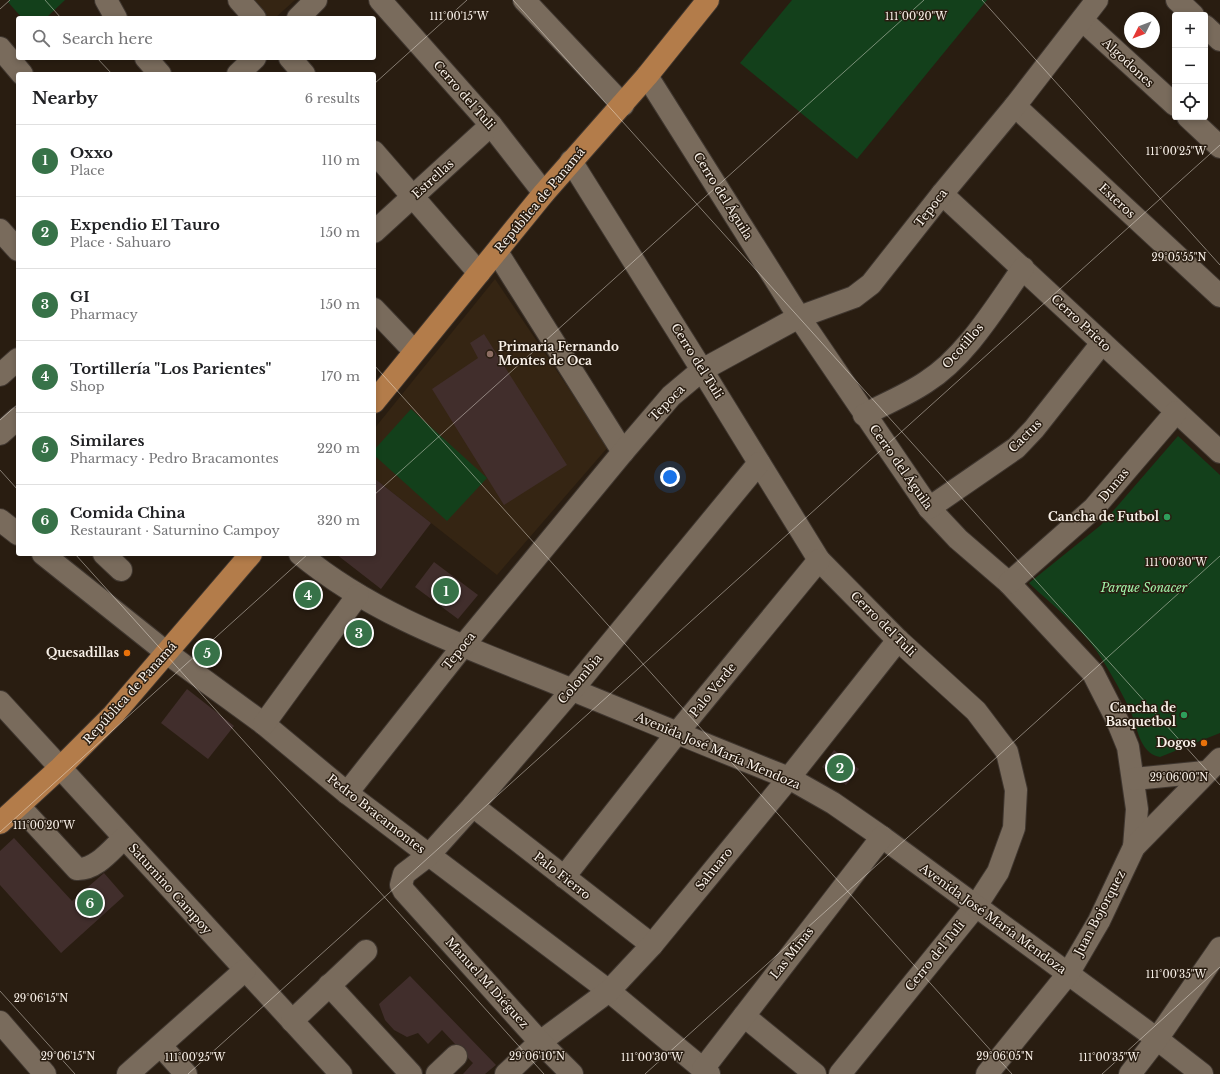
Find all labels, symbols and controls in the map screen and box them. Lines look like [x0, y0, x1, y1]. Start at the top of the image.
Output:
text: 111°00'15"W [430, 10, 489, 23]
text: 111°00'20"W [885, 10, 947, 23]
north arrow [1124, 12, 1160, 48]
map controls [1172, 12, 1208, 120]
button: + [1172, 12, 1208, 48]
search box [16, 16, 376, 60]
icon: search [30, 27, 52, 49]
text: Search here [62, 29, 153, 48]
street label: Algodones [1099, 34, 1157, 90]
button: − [1172, 48, 1208, 84]
street label: Cerro del Tuli [430, 57, 498, 132]
button: locate [1172, 84, 1208, 120]
text: Nearby [32, 88, 98, 109]
text: 6 results [305, 90, 360, 107]
text: Oxxo [70, 143, 113, 162]
street label: República de Panamá [491, 144, 588, 255]
text: 111°00'25"W [1146, 145, 1207, 158]
street label: Cerro del Águila [691, 149, 757, 242]
text: 1 [42, 152, 48, 169]
text: 110 m [321, 152, 360, 169]
street label: Estrellas [409, 156, 457, 201]
text: Place [70, 162, 105, 179]
street label: Esteros [1096, 180, 1139, 221]
street label: Tepoca [911, 185, 950, 230]
text: Expendio El Tauro [70, 215, 220, 234]
text: 2 [41, 224, 49, 241]
text: 150 m [320, 224, 360, 241]
text: Place · Sahuaro [70, 234, 171, 251]
text: 29°05'55"N [1152, 251, 1206, 264]
text: GI [70, 287, 90, 306]
street label: Cerro Prieto [1048, 291, 1115, 354]
text: 3 [41, 296, 49, 313]
text: 150 m [320, 296, 360, 313]
text: Pharmacy [70, 306, 138, 323]
street label: Cerro del Tuli [668, 320, 727, 401]
street label: Ocotillos [939, 320, 986, 371]
place label: Primaria Fernando Montes de Oca [498, 339, 619, 368]
marker: Primaria Fernando Montes de Oca [485, 349, 495, 359]
text: Tortillería "Los Parientes" [70, 359, 271, 378]
text: 4 [41, 368, 49, 385]
text: 170 m [321, 368, 360, 385]
text: Shop [70, 378, 105, 395]
street label: Tepoca [646, 381, 688, 424]
street label: Cactus [1005, 416, 1044, 455]
street label: Cerro del Águila [867, 421, 937, 512]
text: Similares [70, 431, 144, 450]
text: 5 [41, 440, 49, 457]
text: 220 m [317, 440, 360, 457]
text: Pharmacy · Pedro Bracamontes [70, 450, 279, 467]
street label: Dunas [1095, 465, 1132, 504]
your location [660, 467, 680, 487]
text: Comida China [70, 503, 185, 522]
place label: Cancha de Futbol [1048, 509, 1160, 524]
text: 6 [41, 512, 49, 529]
text: 320 m [317, 512, 360, 529]
marker: Cancha de Futbol [1162, 512, 1172, 522]
text: Restaurant · Saturnino Campoy [70, 522, 280, 539]
text: 111°00'30"W [1145, 556, 1207, 569]
pin: 1 [433, 576, 459, 606]
pin: 4 [295, 580, 321, 610]
park label: Parque Sonacer [1100, 580, 1188, 595]
street label: Cerro del Tuli [848, 588, 919, 659]
pin: 3 [346, 618, 372, 648]
street label: Tepoca [439, 628, 479, 673]
street label: República de Panamá [80, 638, 180, 747]
pin: 5 [194, 638, 220, 668]
place label: Quesadillas [46, 645, 119, 660]
marker: Quesadillas [122, 648, 132, 658]
street label: Colombia [554, 650, 605, 707]
street label: Palo Verde [686, 659, 739, 720]
place label: Cancha de Basquetbol [1105, 700, 1177, 729]
street label: Avenida José María Mendoza [633, 709, 803, 792]
marker: Cancha de Basquetbol [1179, 710, 1189, 720]
place label: Dogos [1156, 735, 1196, 750]
marker: Dogos [1199, 738, 1209, 748]
pin: 2 [827, 753, 853, 783]
street label: Pedro Bracamontes [324, 771, 428, 857]
text: 29°06'00"N [1150, 771, 1208, 784]
text: 111°00'20"W [13, 819, 75, 832]
street label: Saturnino Campoy [126, 840, 215, 937]
street label: Sahuaro [692, 844, 736, 893]
street label: Palo Fierro [531, 849, 594, 903]
street label: Avenida José María Mendoza [916, 860, 1070, 977]
street label: Juan Bojorquez [1070, 867, 1129, 960]
pin: 6 [77, 888, 103, 918]
street label: Cerro del Tuli [902, 918, 968, 994]
street label: Las Minas [767, 924, 817, 982]
street label: Manuel M Diéguez [443, 934, 532, 1031]
text: 111°00'35"W [1146, 968, 1207, 981]
text: 29°06'15"N [14, 992, 68, 1005]
text: 29°06'15"N [41, 1050, 95, 1063]
text: 29°06'10"N [509, 1050, 565, 1063]
text: 29°06'05"N [976, 1050, 1034, 1063]
text: 111°00'25"W [165, 1051, 226, 1064]
text: 111°00'30"W [621, 1051, 683, 1064]
text: 111°00'35"W [1079, 1051, 1140, 1064]

